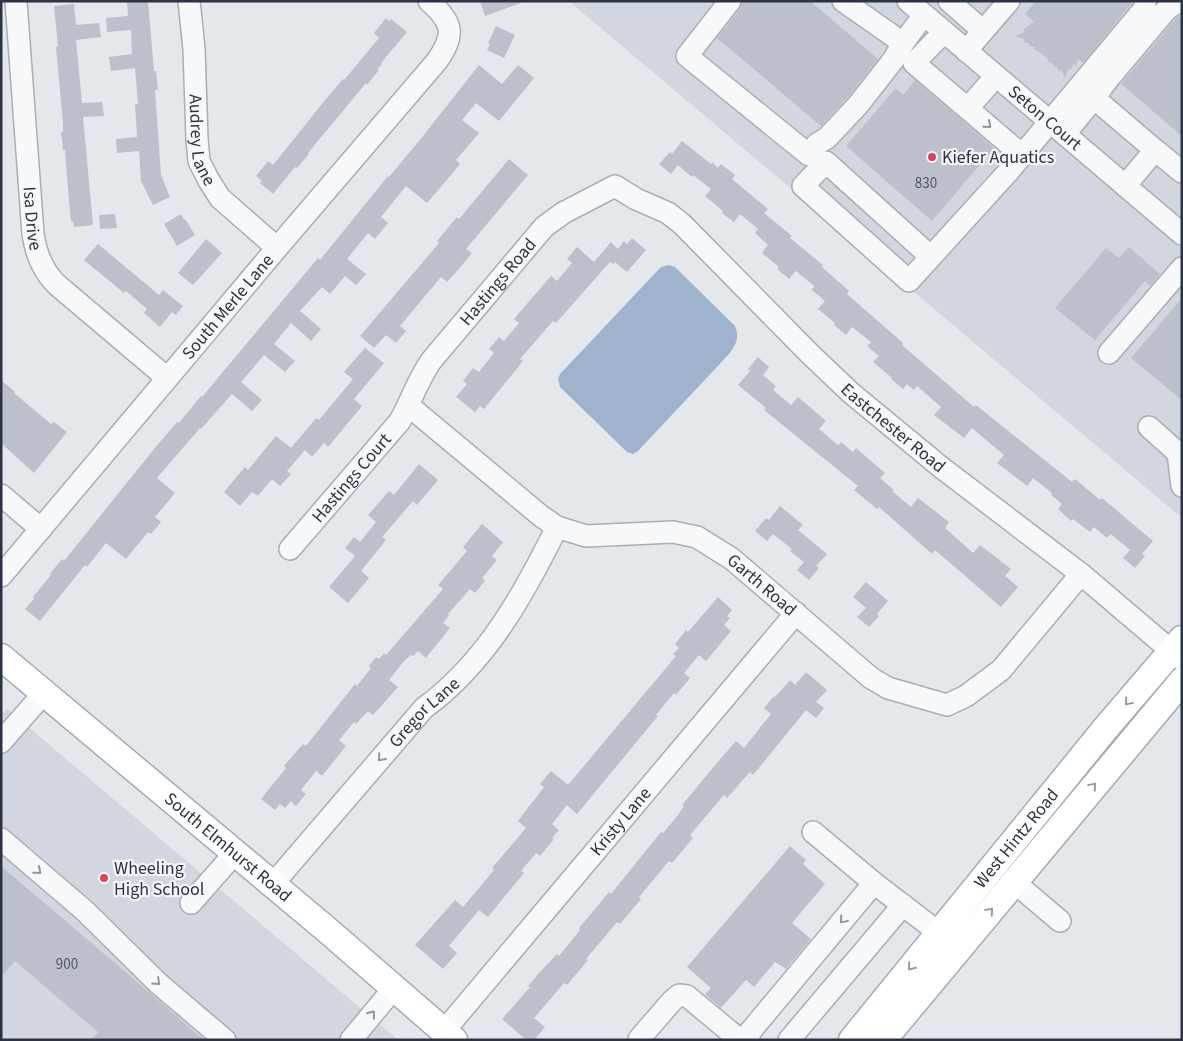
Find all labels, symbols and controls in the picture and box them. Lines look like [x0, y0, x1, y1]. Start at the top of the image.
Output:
street label: Seton Court [1003, 79, 1087, 157]
street label: Audrey Lane [183, 94, 221, 191]
one-way arrow [982, 120, 991, 128]
place label: Kiefer Aquatics [942, 145, 1054, 170]
marker: Kiefer Aquatics [926, 151, 938, 163]
house number: 830 [915, 173, 937, 194]
street label: Isa Drive [17, 186, 48, 253]
street label: Hastings Road [454, 233, 542, 331]
street label: South Merle Lane [176, 249, 280, 365]
street label: Eastchester Road [835, 378, 951, 479]
street label: Hastings Court [306, 428, 397, 528]
street label: Garth Road [721, 548, 802, 622]
street label: Gregor Lane [383, 672, 465, 753]
one-way arrow [1125, 696, 1134, 705]
one-way arrow [377, 752, 386, 761]
street label: Kristy Lane [585, 782, 657, 862]
one-way arrow [1088, 782, 1097, 791]
street label: West Hintz Road [968, 783, 1065, 894]
street label: South Elmhurst Road [159, 787, 297, 908]
place label: Wheeling High School [114, 856, 204, 902]
one-way arrow [32, 866, 41, 874]
marker: Wheeling High School [98, 872, 110, 884]
one-way arrow [984, 908, 992, 917]
one-way arrow [840, 914, 848, 923]
house number: 900 [56, 954, 78, 975]
one-way arrow [908, 961, 917, 970]
one-way arrow [151, 976, 160, 985]
one-way arrow [367, 1010, 376, 1019]

